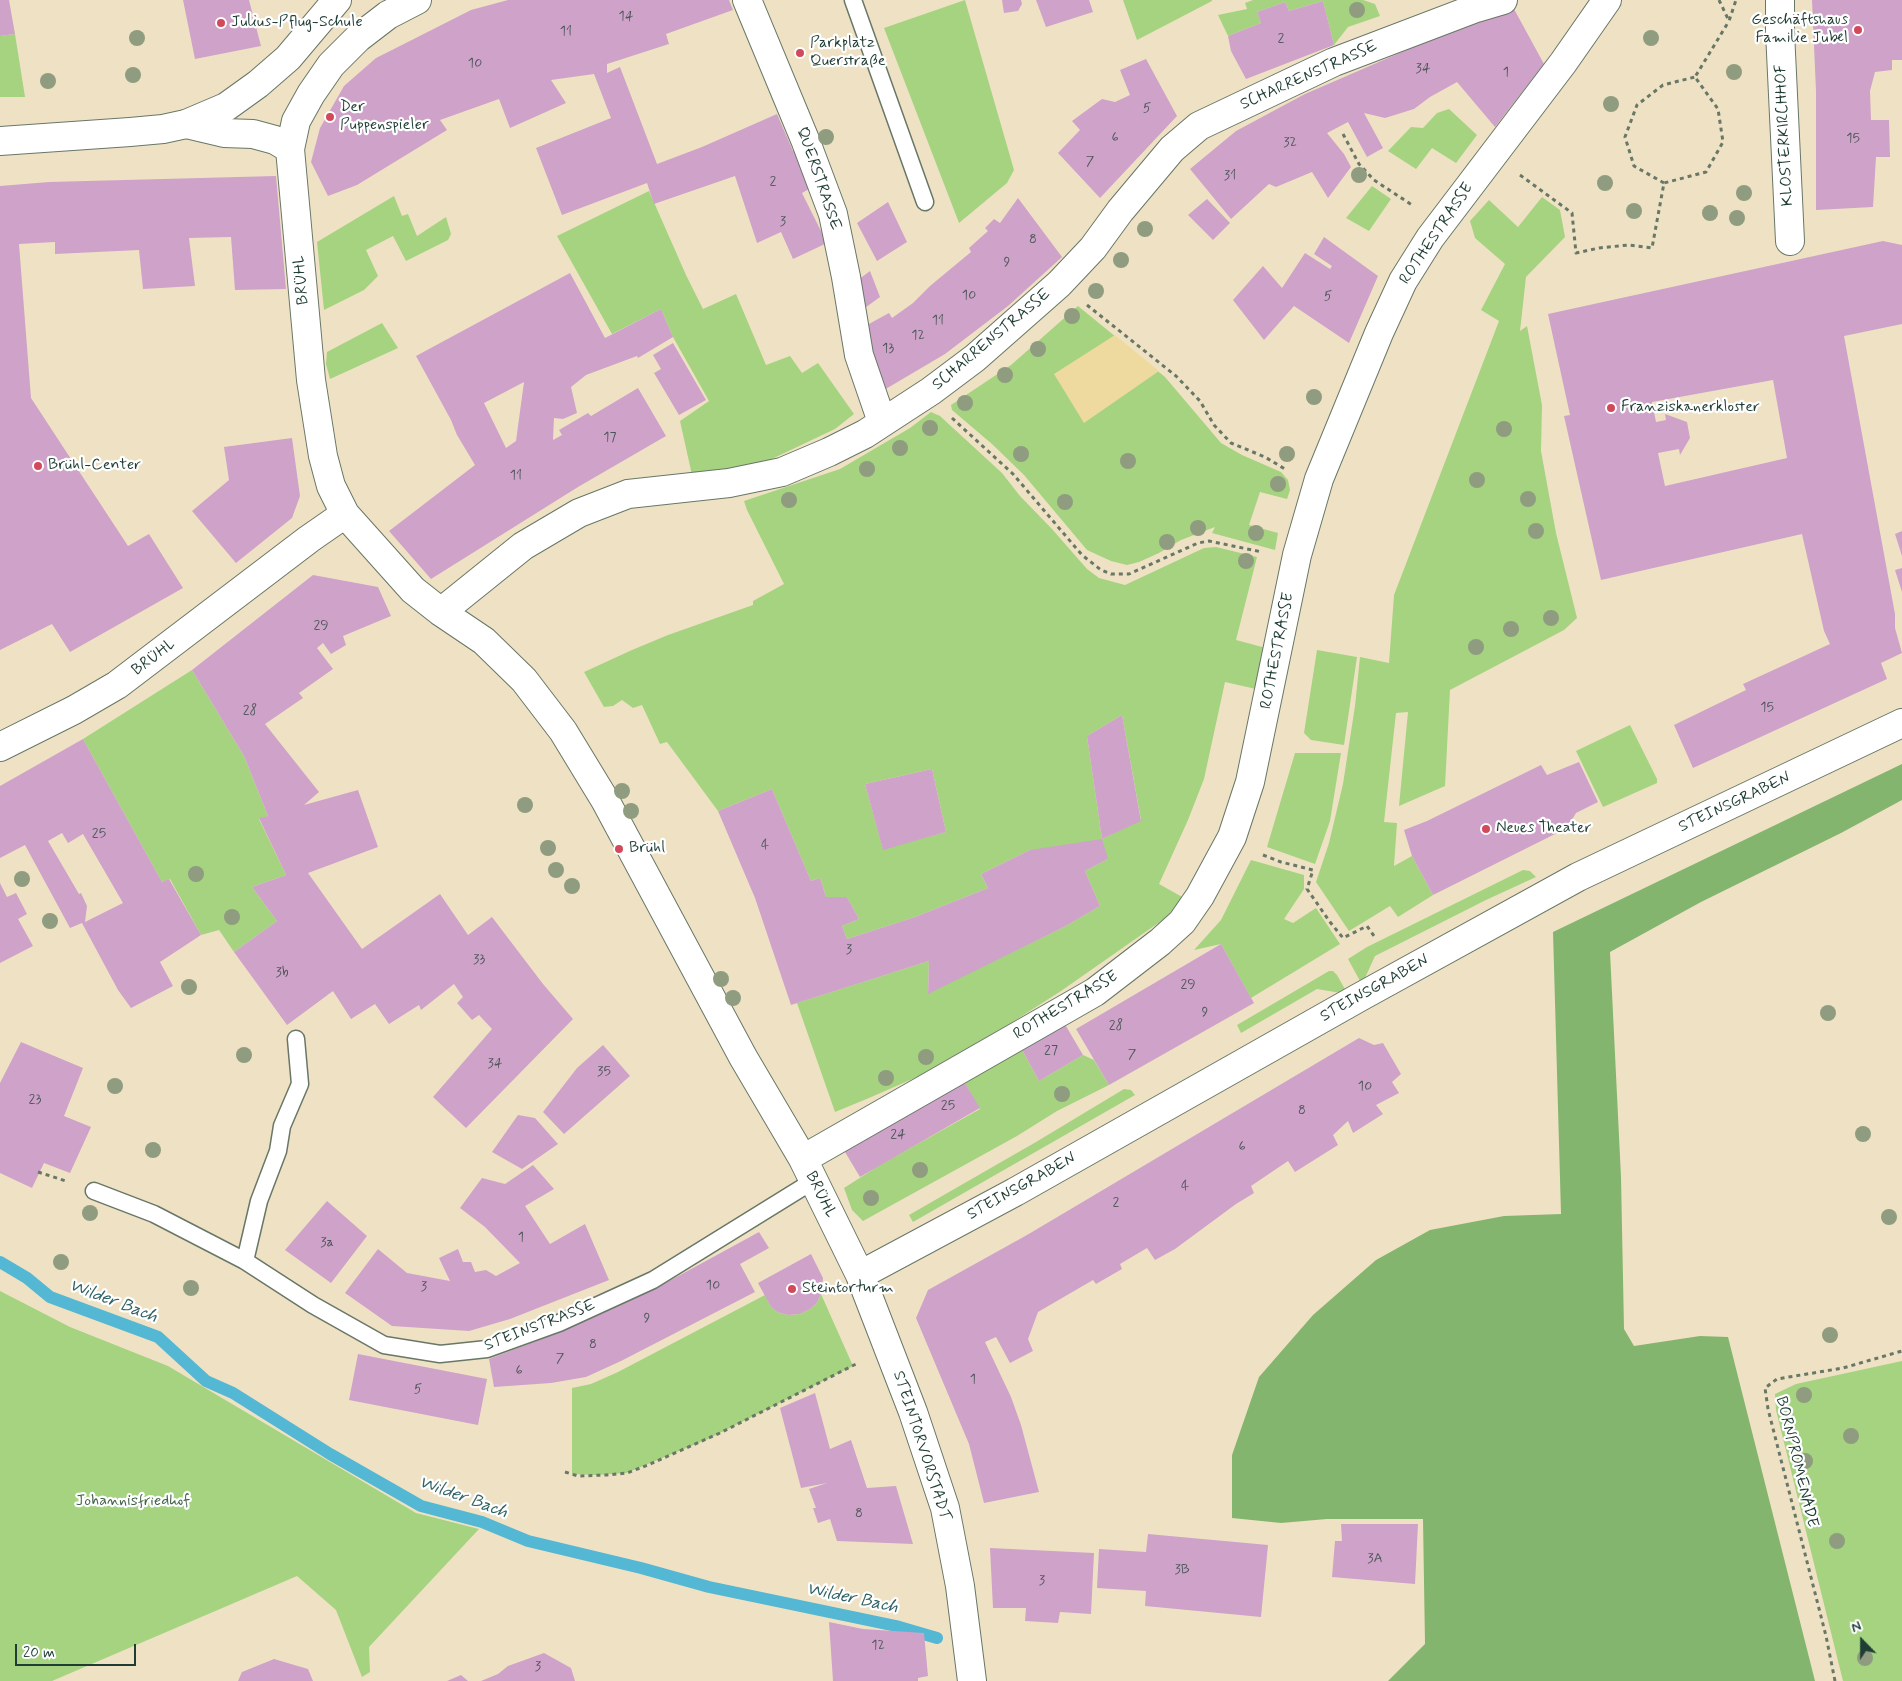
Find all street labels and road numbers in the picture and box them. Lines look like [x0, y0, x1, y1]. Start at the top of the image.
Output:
street label: SCHARRENSTRASSE [1237, 37, 1381, 115]
street label: KLOSTERKIRCHHOF [1772, 63, 1798, 207]
street label: QUERSTRASSE [791, 125, 845, 233]
street label: ROTHESTRASSE [1396, 180, 1478, 288]
street label: BRÜHL [290, 254, 314, 306]
street label: SCHARRENSTRASSE [929, 285, 1055, 395]
street label: ROTHESTRASSE [1257, 591, 1299, 711]
street label: BRÜHL [128, 635, 180, 681]
street label: STEINSGRABEN [1676, 769, 1794, 837]
street label: STEINSGRABEN [1317, 951, 1433, 1027]
street label: ROTHESTRASSE [1010, 967, 1122, 1045]
street label: STEINSGRABEN [964, 1149, 1080, 1225]
street label: BRÜHL [801, 1169, 839, 1221]
street label: STEINSTRASSE [482, 1296, 598, 1356]
street label: STEINTORVORSTADT [888, 1369, 954, 1523]
street label: BORNPROMENADE [1770, 1395, 1822, 1529]

